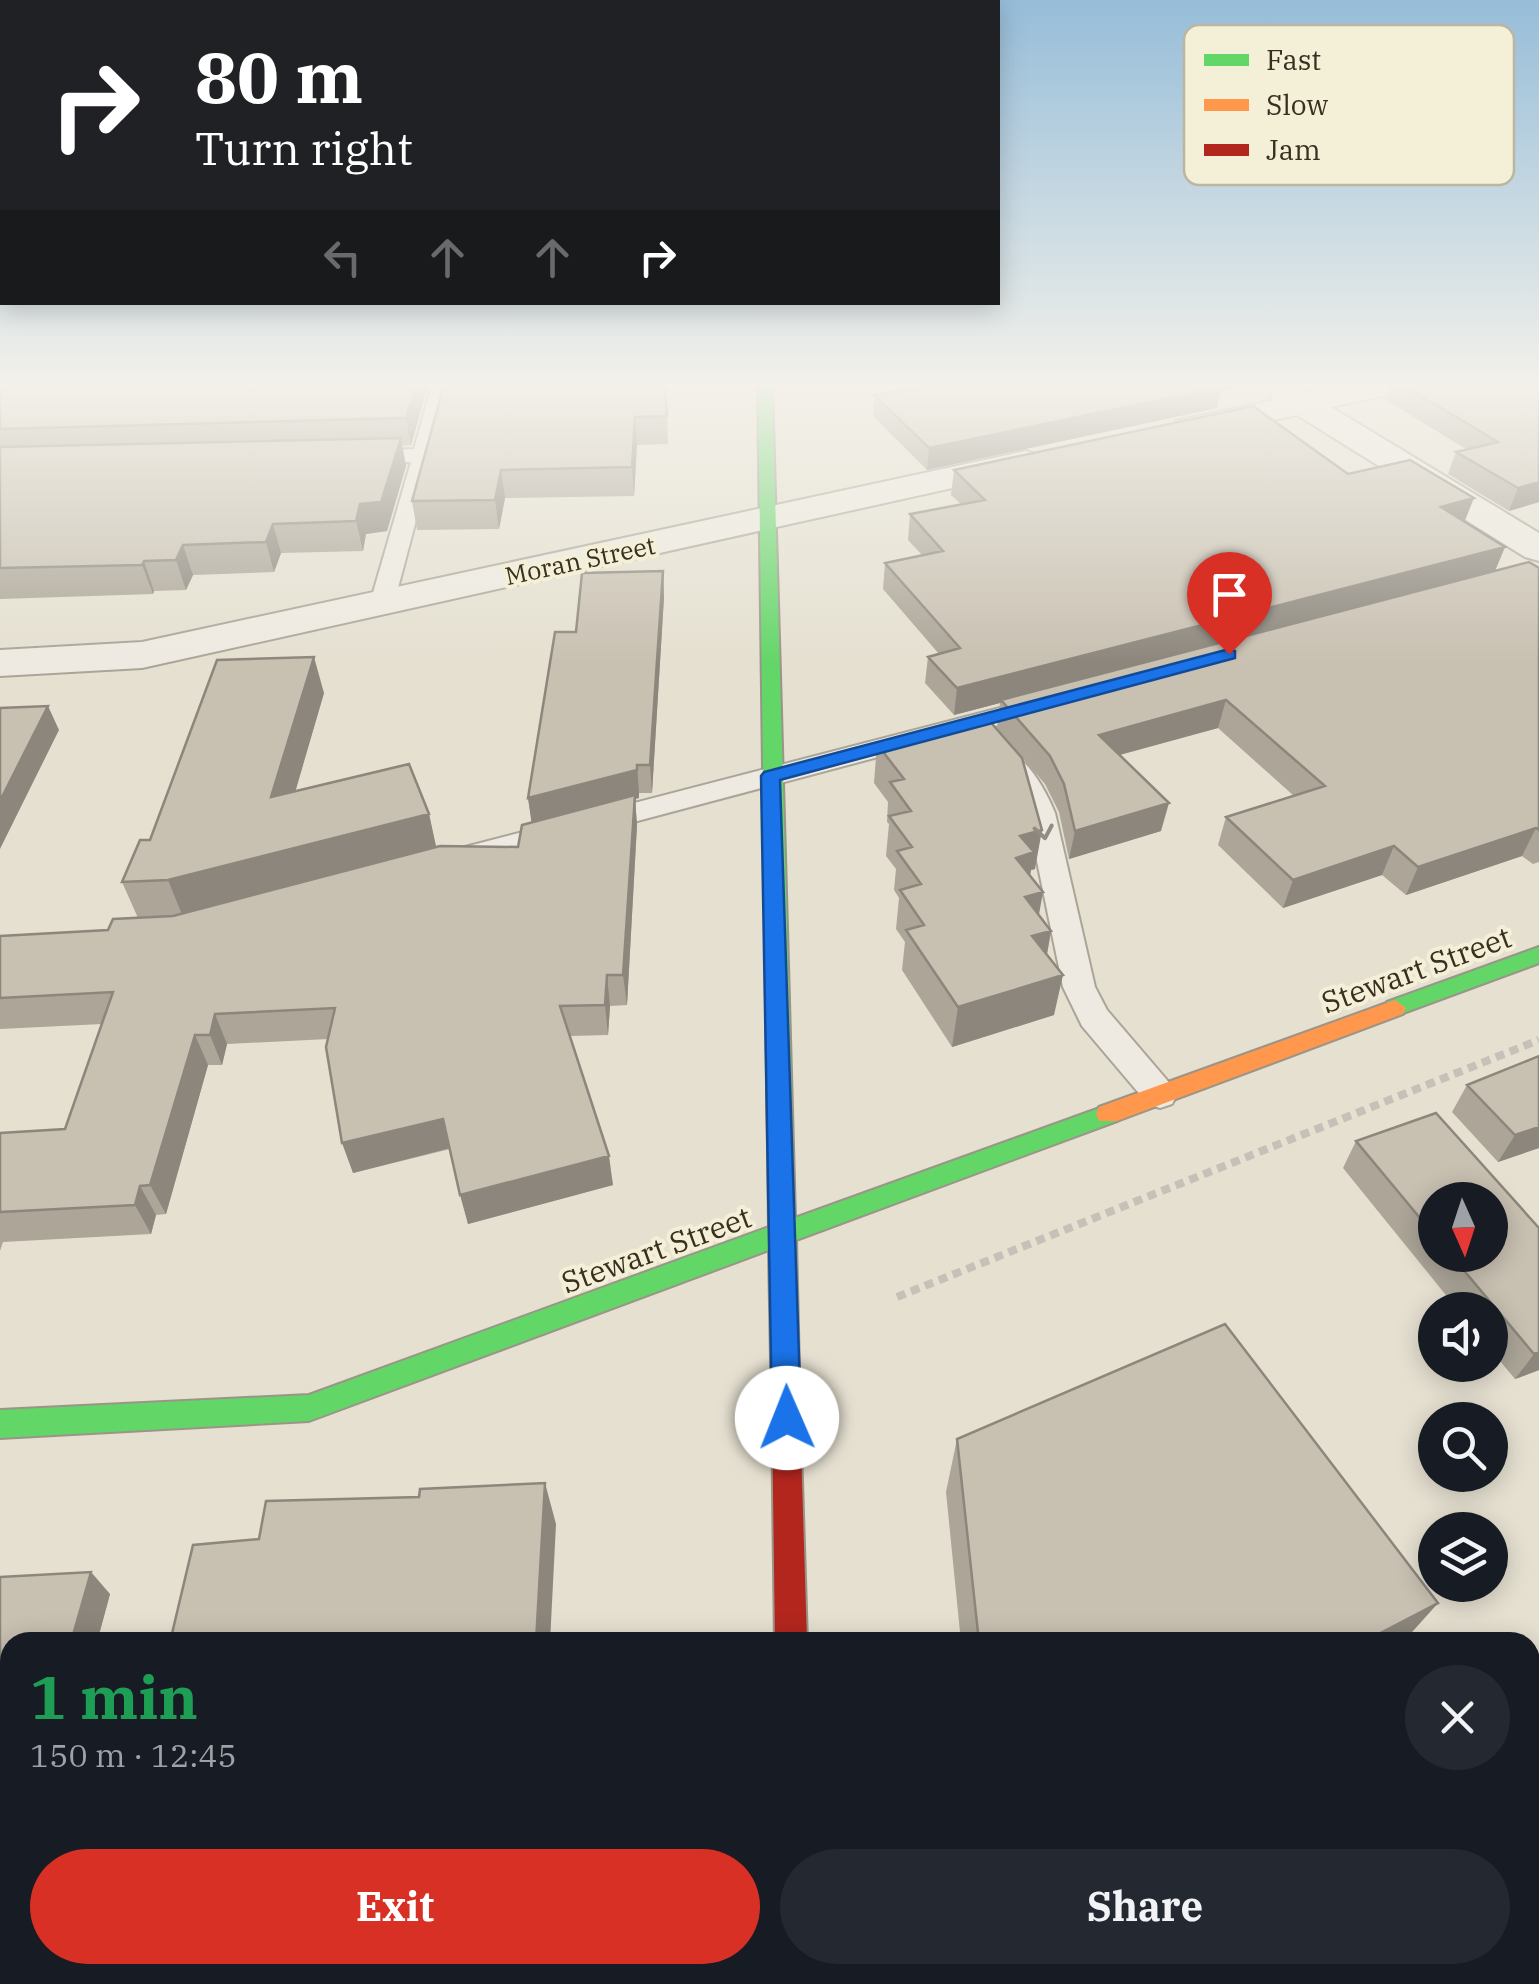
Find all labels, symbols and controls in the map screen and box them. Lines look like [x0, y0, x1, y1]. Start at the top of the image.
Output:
legend [1184, 25, 1514, 185]
text: 80 m [195, 31, 363, 122]
icon: right [30, 40, 160, 170]
text: Fast [1266, 41, 1321, 78]
text: Slow [1266, 86, 1328, 123]
text: Turn right [195, 119, 413, 177]
text: Jam [1266, 131, 1321, 168]
icon: left [315, 230, 370, 285]
icon: ahead [420, 230, 475, 285]
icon: ahead [525, 230, 580, 285]
icon: right [630, 230, 685, 285]
street label: Moran Street [502, 528, 658, 592]
pin [1187, 552, 1272, 655]
icon: arrive [1202, 567, 1257, 622]
one-way arrow [1033, 824, 1054, 840]
street label: Stewart Street [1316, 917, 1516, 1021]
north arrow [1418, 1182, 1508, 1272]
map controls [1418, 1182, 1508, 1602]
street label: Stewart Street [556, 1197, 756, 1301]
button: sound [1418, 1292, 1508, 1382]
position arrow [735, 1366, 839, 1470]
button: search [1418, 1402, 1508, 1492]
button: layers [1418, 1512, 1508, 1602]
text: 1 min [30, 1657, 198, 1736]
button: close [1405, 1665, 1510, 1770]
text: 150 m · 12:45 [30, 1734, 237, 1776]
button: Exit [30, 1849, 760, 1964]
button: Share [780, 1849, 1510, 1964]

